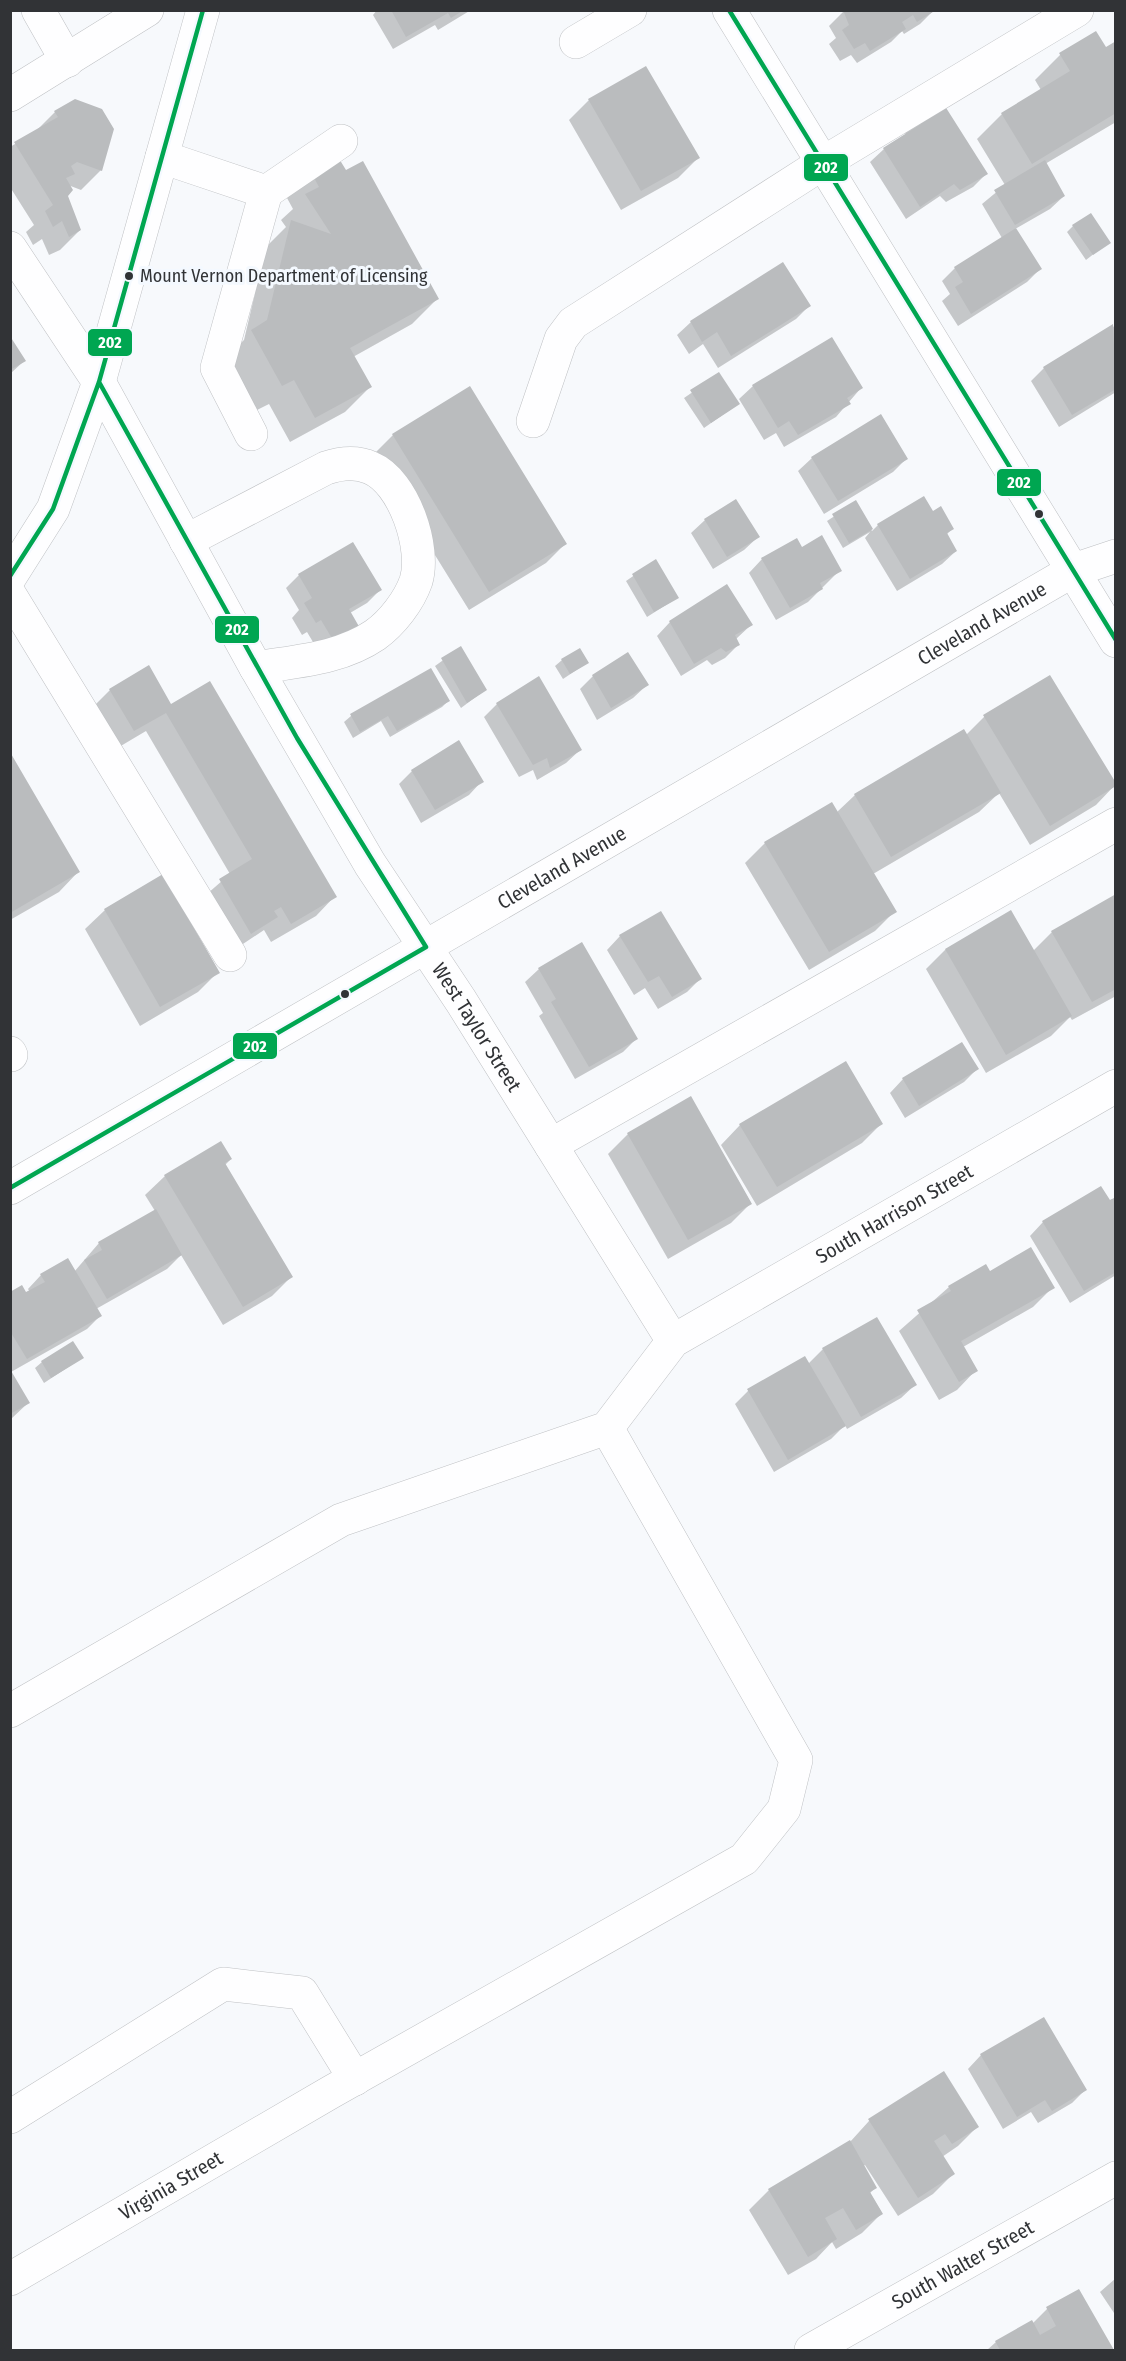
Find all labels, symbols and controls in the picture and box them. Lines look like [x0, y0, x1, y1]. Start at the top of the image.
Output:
line badge: 202 [803, 153, 849, 182]
text: 202 [813, 158, 838, 177]
place label: Mount Vernon Department of Licensing [140, 265, 428, 287]
marker: Mount Vernon Department of Licensing [123, 270, 135, 282]
line badge: 202 [87, 328, 133, 357]
text: 202 [97, 333, 122, 352]
line badge: 202 [996, 468, 1042, 497]
text: 202 [1006, 473, 1031, 492]
unlabelled marker [1033, 508, 1045, 520]
street label: Cleveland Avenue [913, 577, 1051, 670]
line badge: 202 [214, 615, 260, 644]
text: 202 [224, 620, 249, 639]
street label: Cleveland Avenue [493, 821, 630, 914]
street label: West Taylor Street [427, 958, 527, 1096]
unlabelled marker [339, 988, 351, 1000]
line badge: 202 [232, 1032, 278, 1060]
text: 202 [242, 1037, 267, 1056]
street label: South Harrison Street [811, 1159, 977, 1268]
street label: Virginia Street [115, 2146, 227, 2225]
street label: South Walter Street [887, 2215, 1038, 2314]

